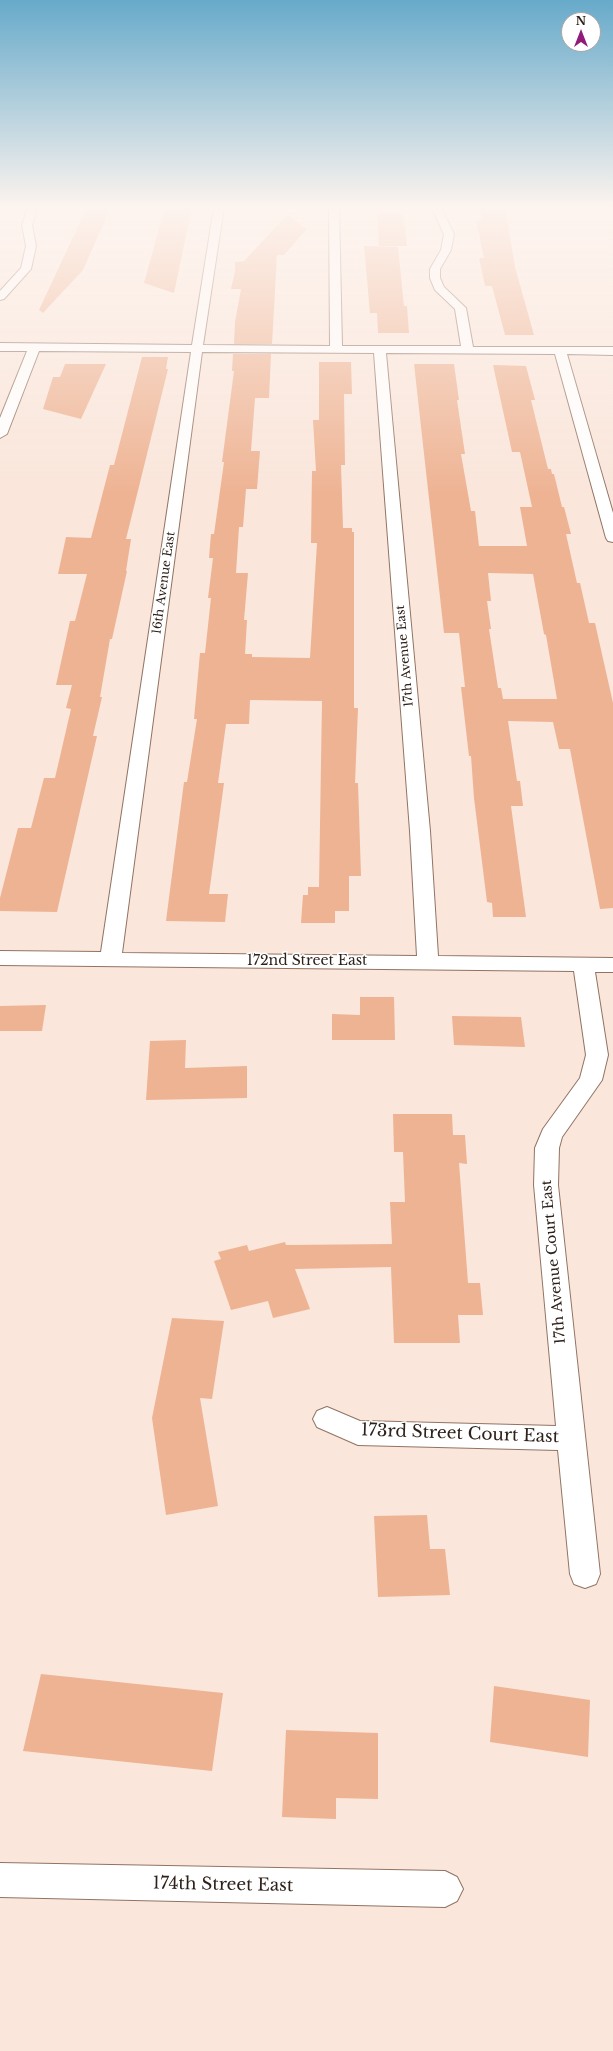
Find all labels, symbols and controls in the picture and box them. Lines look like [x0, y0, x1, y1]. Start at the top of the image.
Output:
north arrow [561, 12, 601, 52]
text: N [576, 14, 586, 28]
street label: 16th Avenue East [150, 531, 178, 635]
street label: 17th Avenue East [393, 605, 417, 707]
street label: 172nd Street East [247, 953, 367, 969]
street label: 17th Avenue Court East [538, 1179, 570, 1345]
street label: 173rd Street Court East [361, 1420, 559, 1448]
street label: 174th Street East [153, 1874, 293, 1896]

